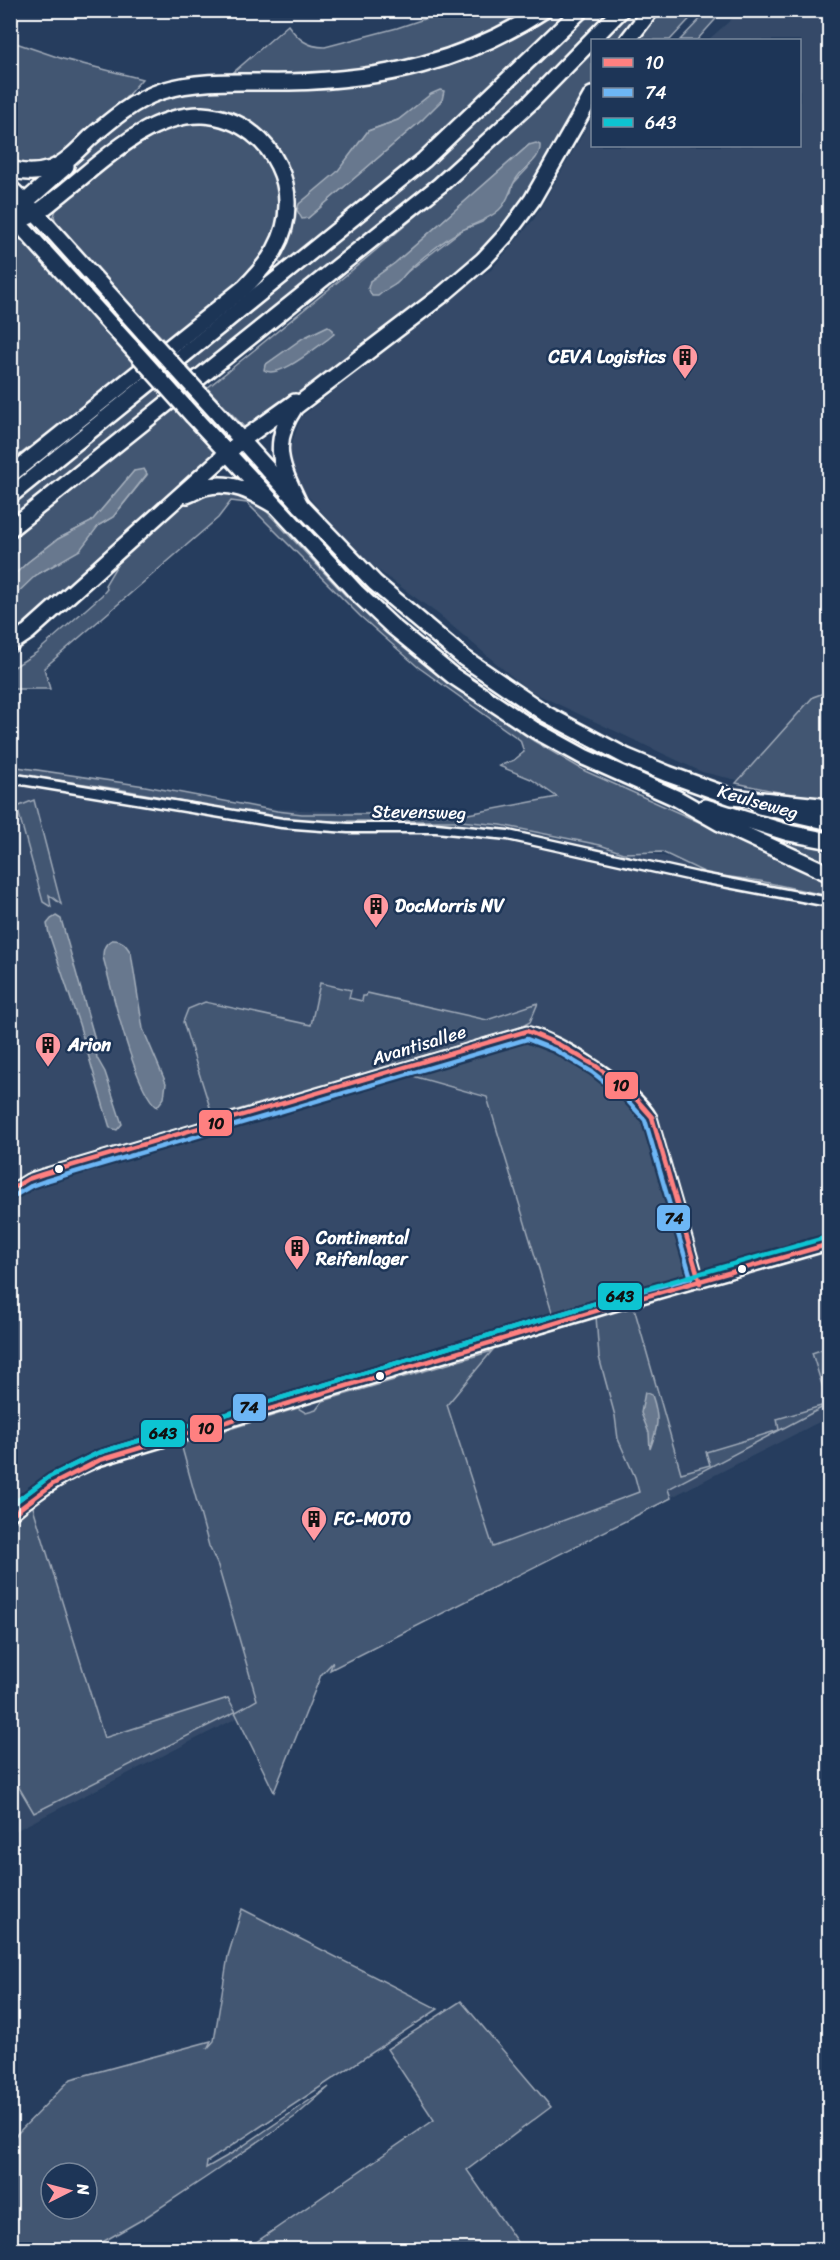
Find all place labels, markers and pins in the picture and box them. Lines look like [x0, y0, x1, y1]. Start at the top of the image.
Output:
place label: CEVA Logistics [547, 341, 667, 373]
building icon: CEVA Logistics [670, 342, 700, 380]
place label: DocMorris NV [395, 890, 506, 922]
building icon: DocMorris NV [361, 891, 391, 929]
place label: Arion [67, 1029, 111, 1061]
building icon: Arion [33, 1030, 63, 1068]
unlabelled marker [53, 1163, 65, 1175]
place label: Continental Reifenlager [315, 1222, 410, 1275]
building icon: Continental Reifenlager [282, 1233, 312, 1271]
unlabelled marker [736, 1263, 748, 1275]
unlabelled marker [374, 1370, 386, 1382]
place label: FC-MOTO [333, 1503, 412, 1535]
building icon: FC-MOTO [299, 1504, 329, 1542]

